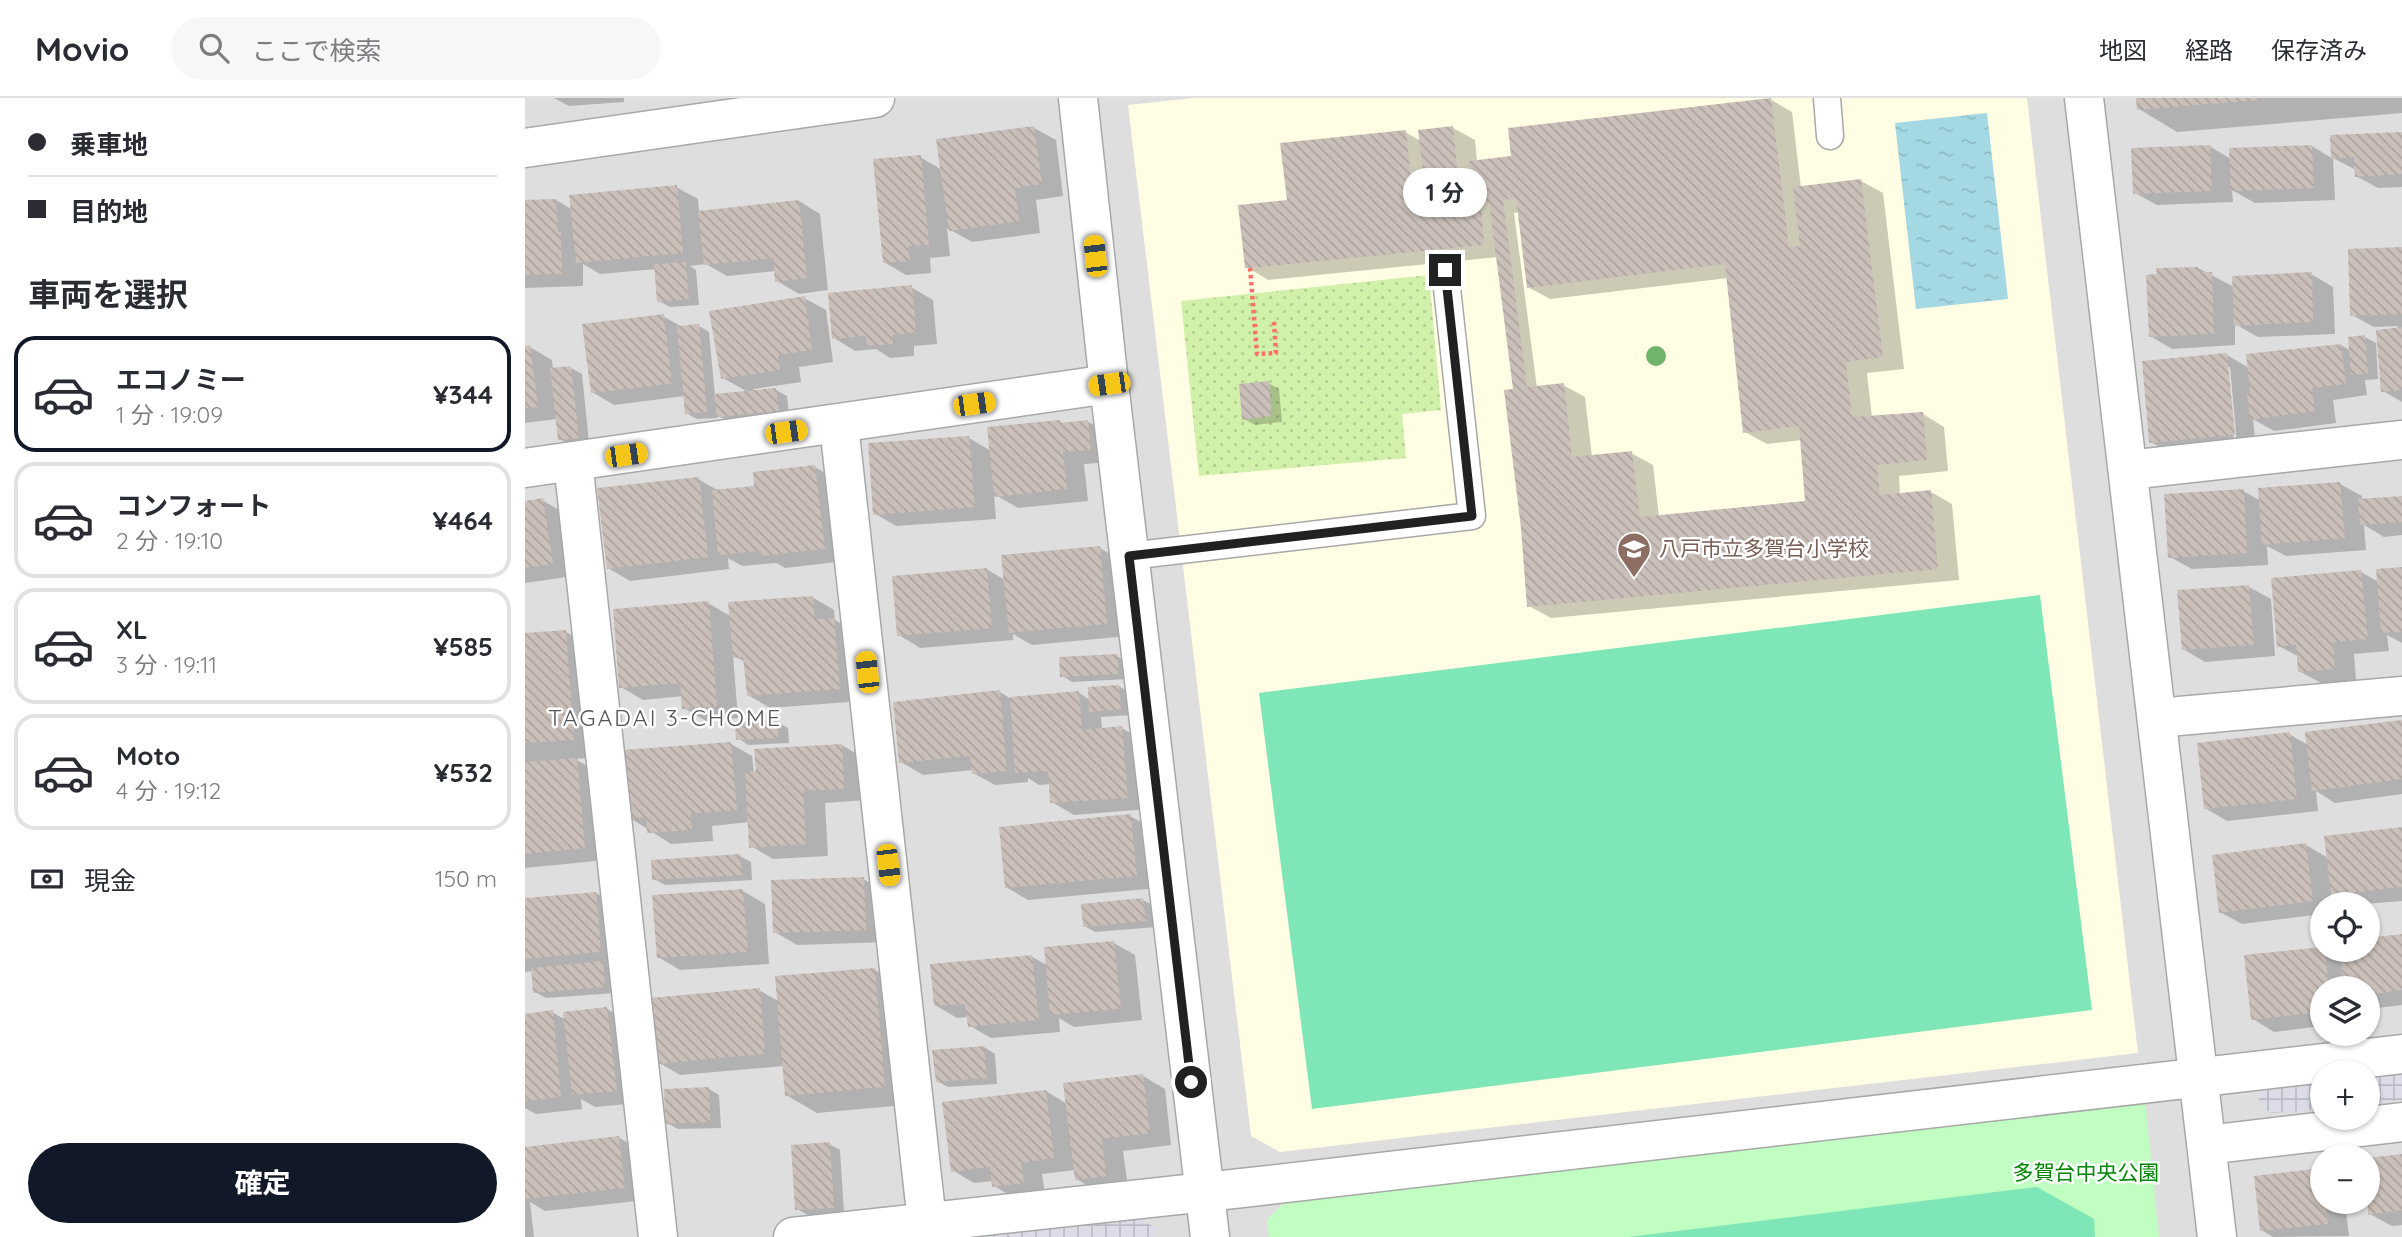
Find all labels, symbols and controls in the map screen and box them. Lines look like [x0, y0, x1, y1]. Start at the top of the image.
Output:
search box [171, 17, 661, 80]
text: Movio [35, 28, 129, 69]
icon: search [195, 29, 233, 67]
text: ここで検索 [251, 34, 381, 67]
text: 地図 [2099, 35, 2147, 65]
text: 経路 [2185, 35, 2233, 65]
text: 保存済み [2271, 35, 2367, 65]
text: 乗車地 [70, 128, 148, 161]
callout: 1 分 [1403, 169, 1487, 218]
text: 1 分 [1426, 178, 1464, 207]
text: 目的地 [70, 195, 148, 228]
car [1083, 234, 1108, 278]
route end [1429, 254, 1461, 286]
text: 車両を選択 [28, 274, 188, 314]
icon: car [32, 363, 95, 426]
text: エコノミー [116, 363, 246, 396]
car [1087, 371, 1132, 397]
text: ¥344 [433, 378, 493, 411]
car [952, 391, 997, 417]
text: 1 分 · 19:09 [116, 400, 223, 429]
car [764, 419, 809, 445]
car [604, 442, 649, 468]
icon: car [32, 489, 95, 552]
text: コンフォート [116, 489, 271, 522]
text: ¥464 [433, 504, 493, 537]
text: 2 分 · 19:10 [116, 526, 223, 555]
school or university icon: 八戸市立多賀台小学校 [1615, 530, 1653, 579]
place label: 八戸市立多賀台小学校 [1659, 535, 1869, 561]
text: XL [116, 613, 148, 646]
icon: car [32, 615, 95, 678]
text: ¥585 [433, 630, 493, 663]
text: 3 分 · 19:11 [116, 650, 217, 679]
car [855, 650, 880, 694]
district label: TAGADAI 3-CHOME [548, 703, 782, 732]
text: Moto [116, 739, 180, 772]
icon: car [32, 741, 95, 804]
text: ¥532 [434, 756, 493, 789]
text: 4 分 · 19:12 [116, 776, 221, 805]
car [876, 843, 901, 887]
icon: cash [28, 860, 66, 898]
text: 現金 [84, 864, 136, 897]
text: 150 m [435, 864, 497, 893]
map controls [2310, 892, 2380, 1214]
button: locate [2310, 892, 2380, 962]
button: layers [2310, 976, 2380, 1046]
button: + [2310, 1060, 2380, 1130]
route start [1175, 1066, 1207, 1098]
button: 確定 [28, 1143, 497, 1223]
button: − [2310, 1144, 2380, 1214]
park label: 多賀台中央公園 [2013, 1159, 2160, 1185]

